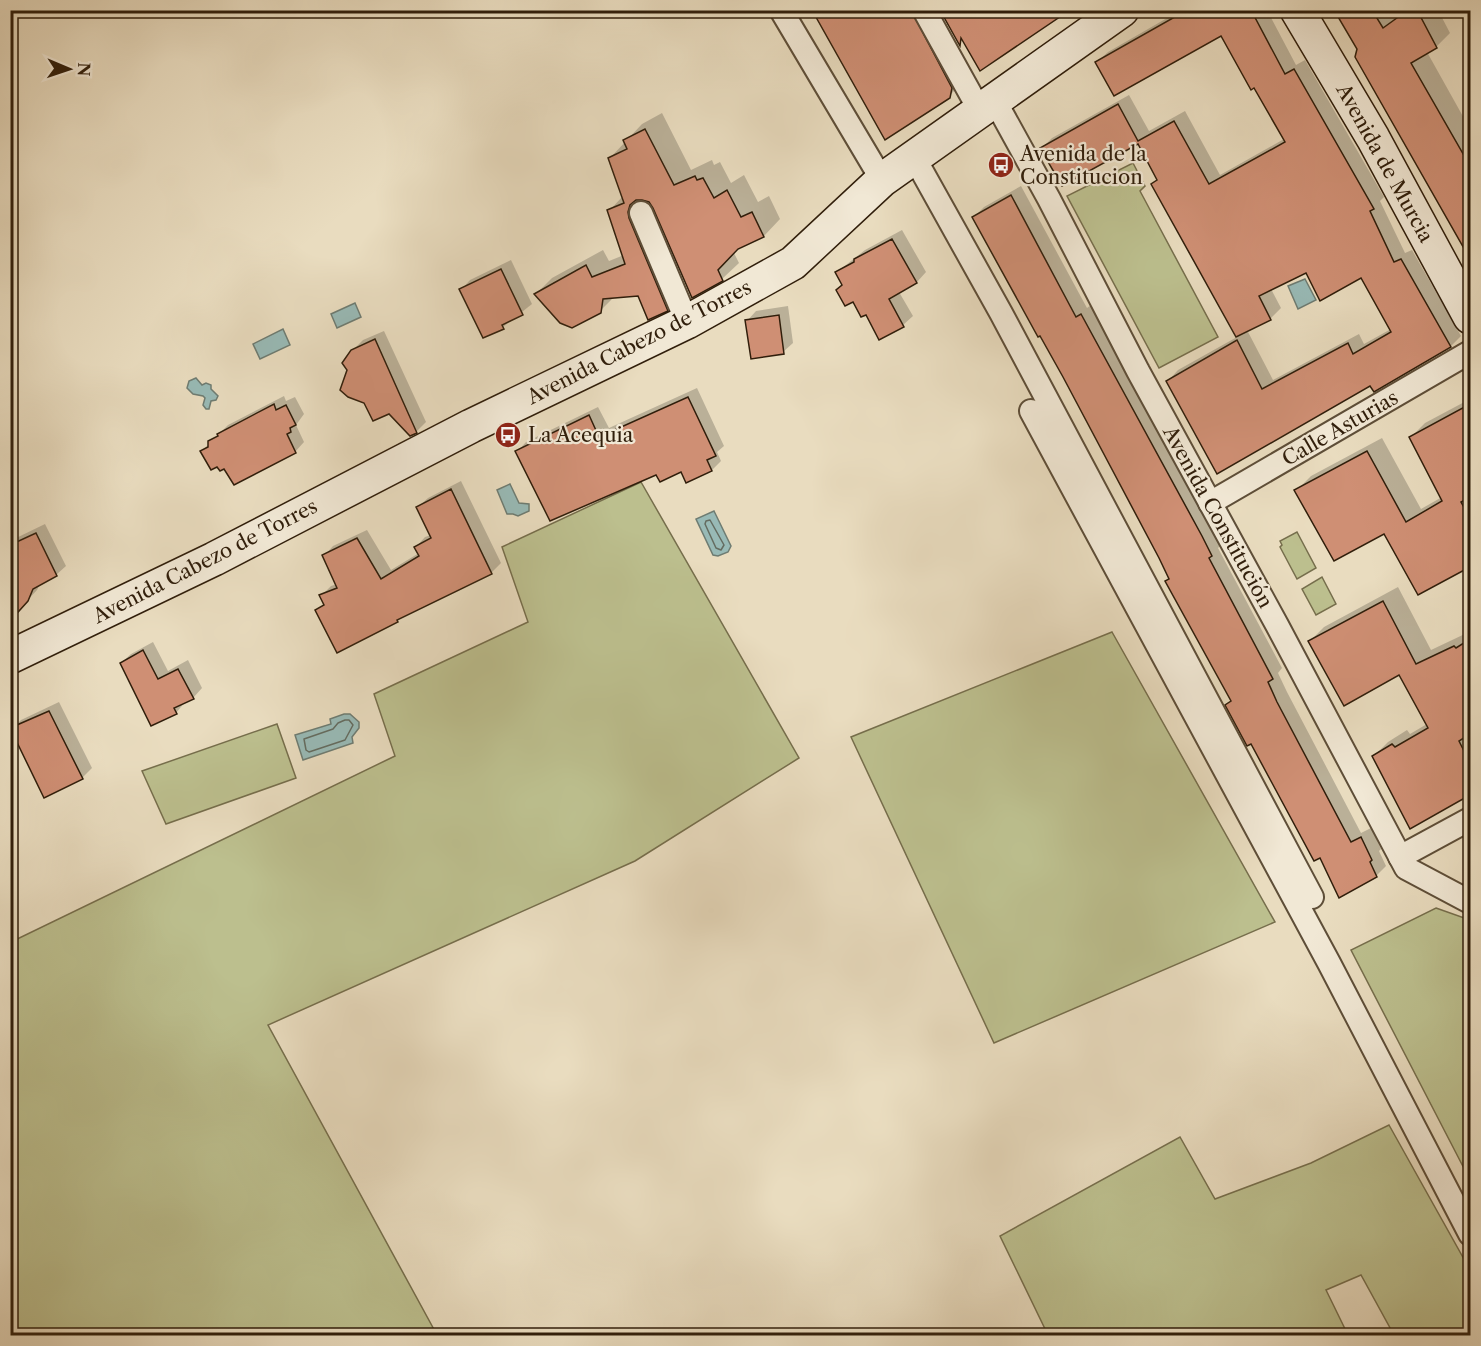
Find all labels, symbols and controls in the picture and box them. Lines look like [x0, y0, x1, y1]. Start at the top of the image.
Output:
north arrow [39, 39, 99, 99]
text: N [74, 62, 94, 77]
street label: Avenida de Murcia [1331, 79, 1439, 247]
place label: Avenida de la Constitucion [1019, 142, 1147, 189]
bus stop icon: Avenida de la Constitucion [986, 150, 1016, 180]
street label: Avenida Cabezo de Torres [522, 275, 755, 410]
street label: Calle Asturias [1278, 385, 1402, 471]
bus stop icon: La Acequia [493, 420, 523, 450]
street label: Avenida Constitución [1158, 421, 1278, 613]
place label: La Acequia [528, 423, 634, 447]
street label: Avenida Cabezo de Torres [88, 494, 321, 629]

